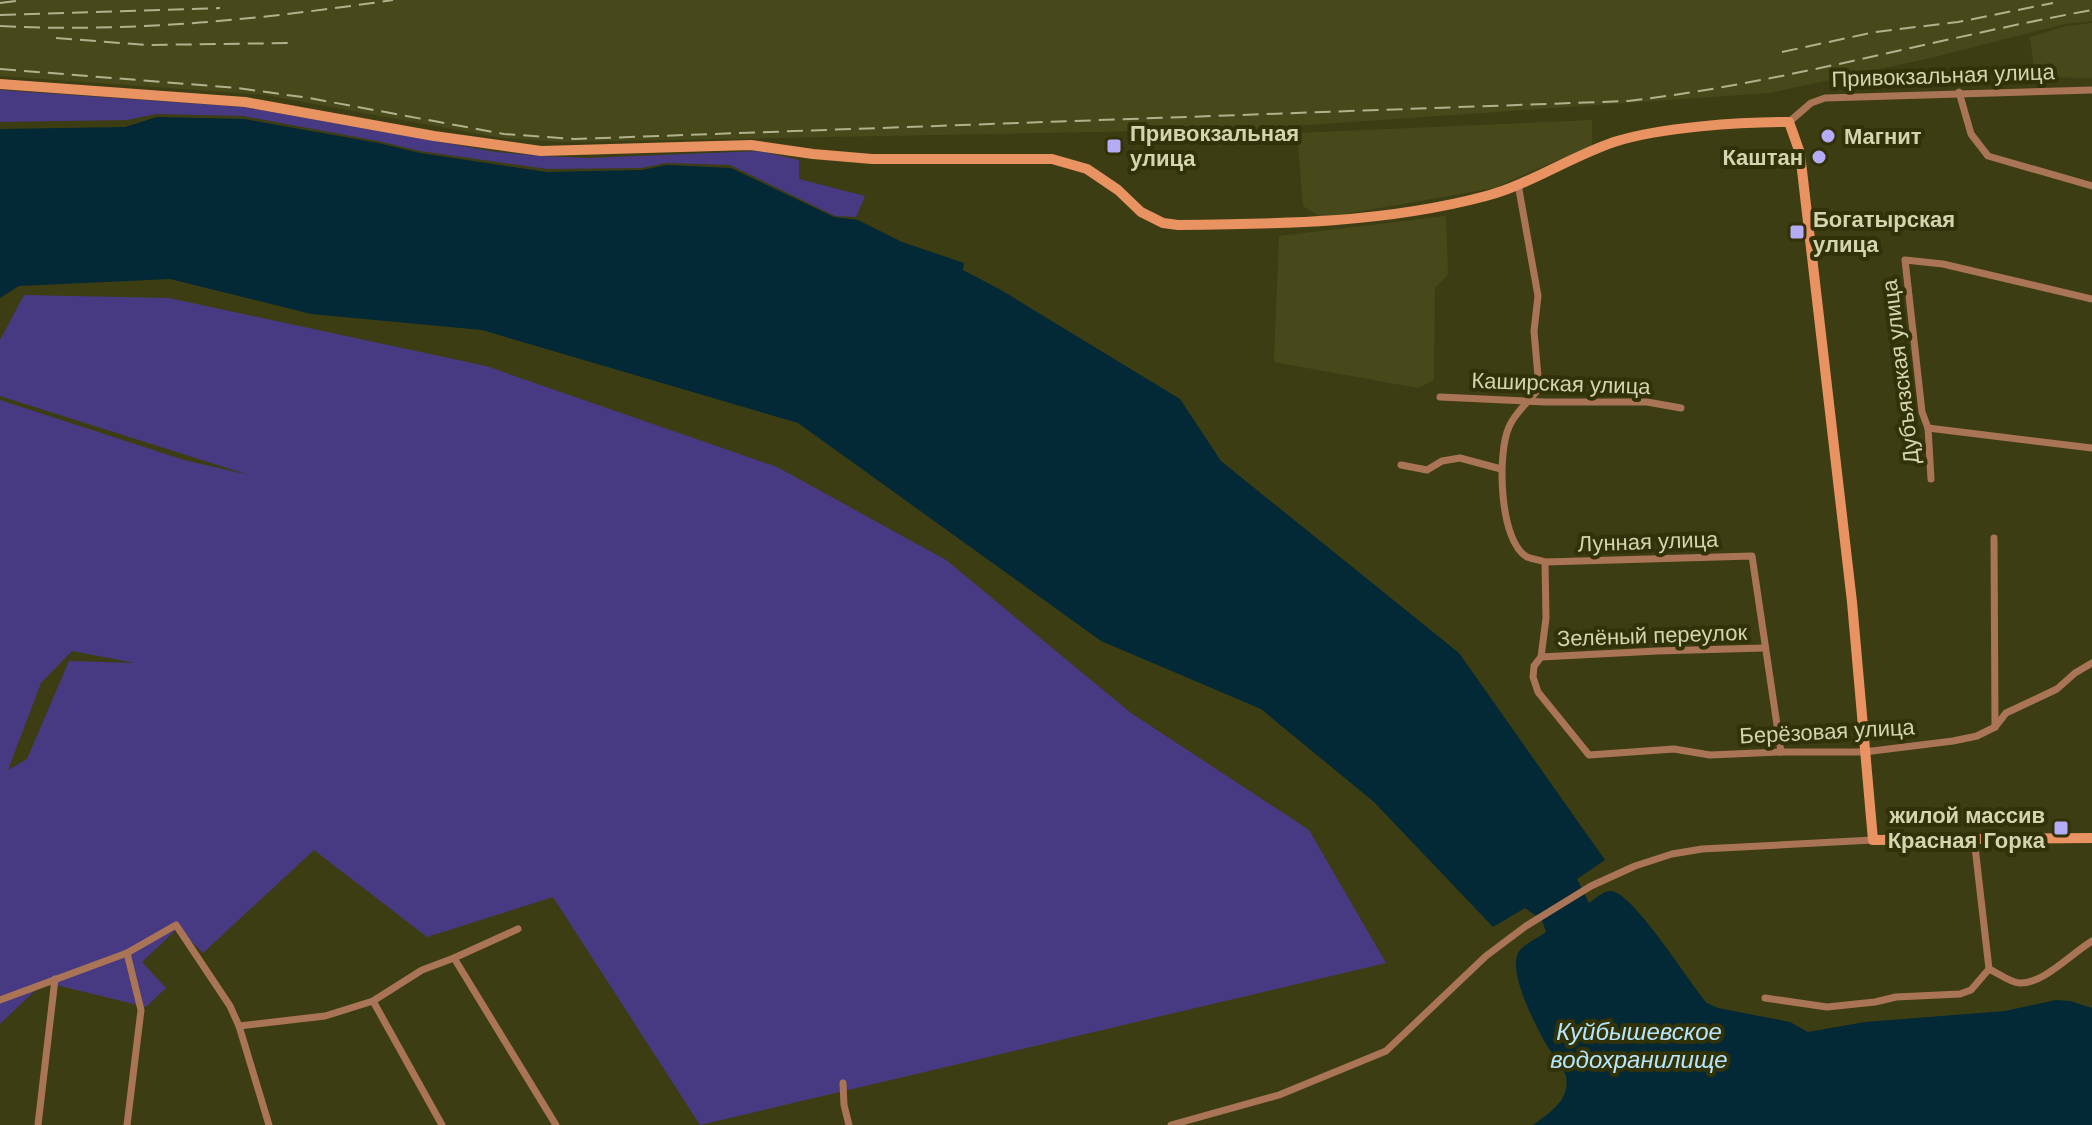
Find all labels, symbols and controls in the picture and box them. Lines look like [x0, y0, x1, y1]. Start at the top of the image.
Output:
street label: Привокзальная улица [1831, 59, 2056, 92]
place label: Привокзальная улица [1130, 121, 1299, 171]
place label: Магнит [1844, 124, 1922, 149]
marker: Магнит [1819, 127, 1837, 145]
marker: Привокзальная улица [1105, 137, 1123, 155]
place label: Каштан [1722, 145, 1803, 170]
marker: Каштан [1810, 148, 1828, 166]
place label: Богатырская улица [1813, 207, 1955, 257]
marker: Богатырская улица [1788, 223, 1806, 241]
street label: Дубъязская улица [1877, 277, 1924, 466]
street label: Каширская улица [1471, 368, 1652, 399]
street label: Лунная улица [1577, 527, 1720, 556]
street label: Зелёный переулок [1557, 620, 1748, 651]
street label: Берёзовая улица [1739, 714, 1916, 749]
place label: жилой массив Красная Горка [1888, 803, 2046, 853]
marker: жилой массив Красная Горка [2052, 819, 2070, 837]
water label: Куйбышевское водохранилище [1550, 1018, 1728, 1073]

